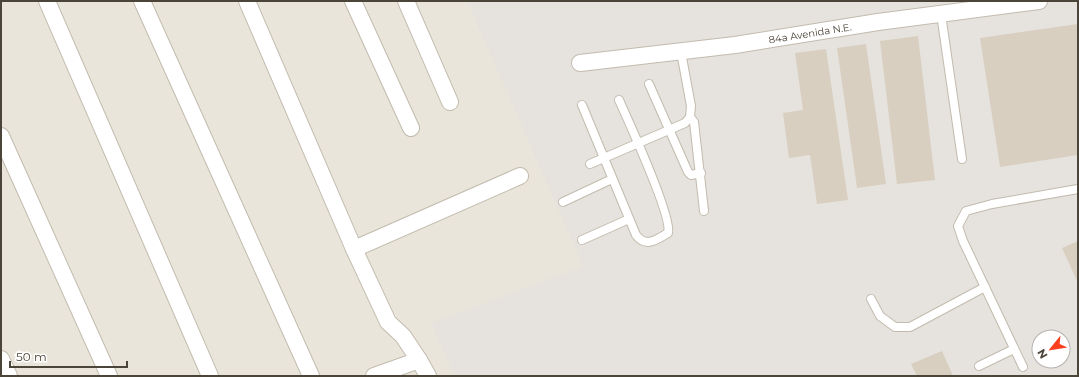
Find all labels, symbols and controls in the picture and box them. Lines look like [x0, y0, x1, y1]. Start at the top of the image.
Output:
street label: 84a Avenida N.E. [768, 20, 853, 47]
north arrow [1031, 329, 1071, 369]
scale bar [10, 343, 127, 369]
text: N [1034, 347, 1051, 361]
text: 50 m [16, 349, 47, 364]

